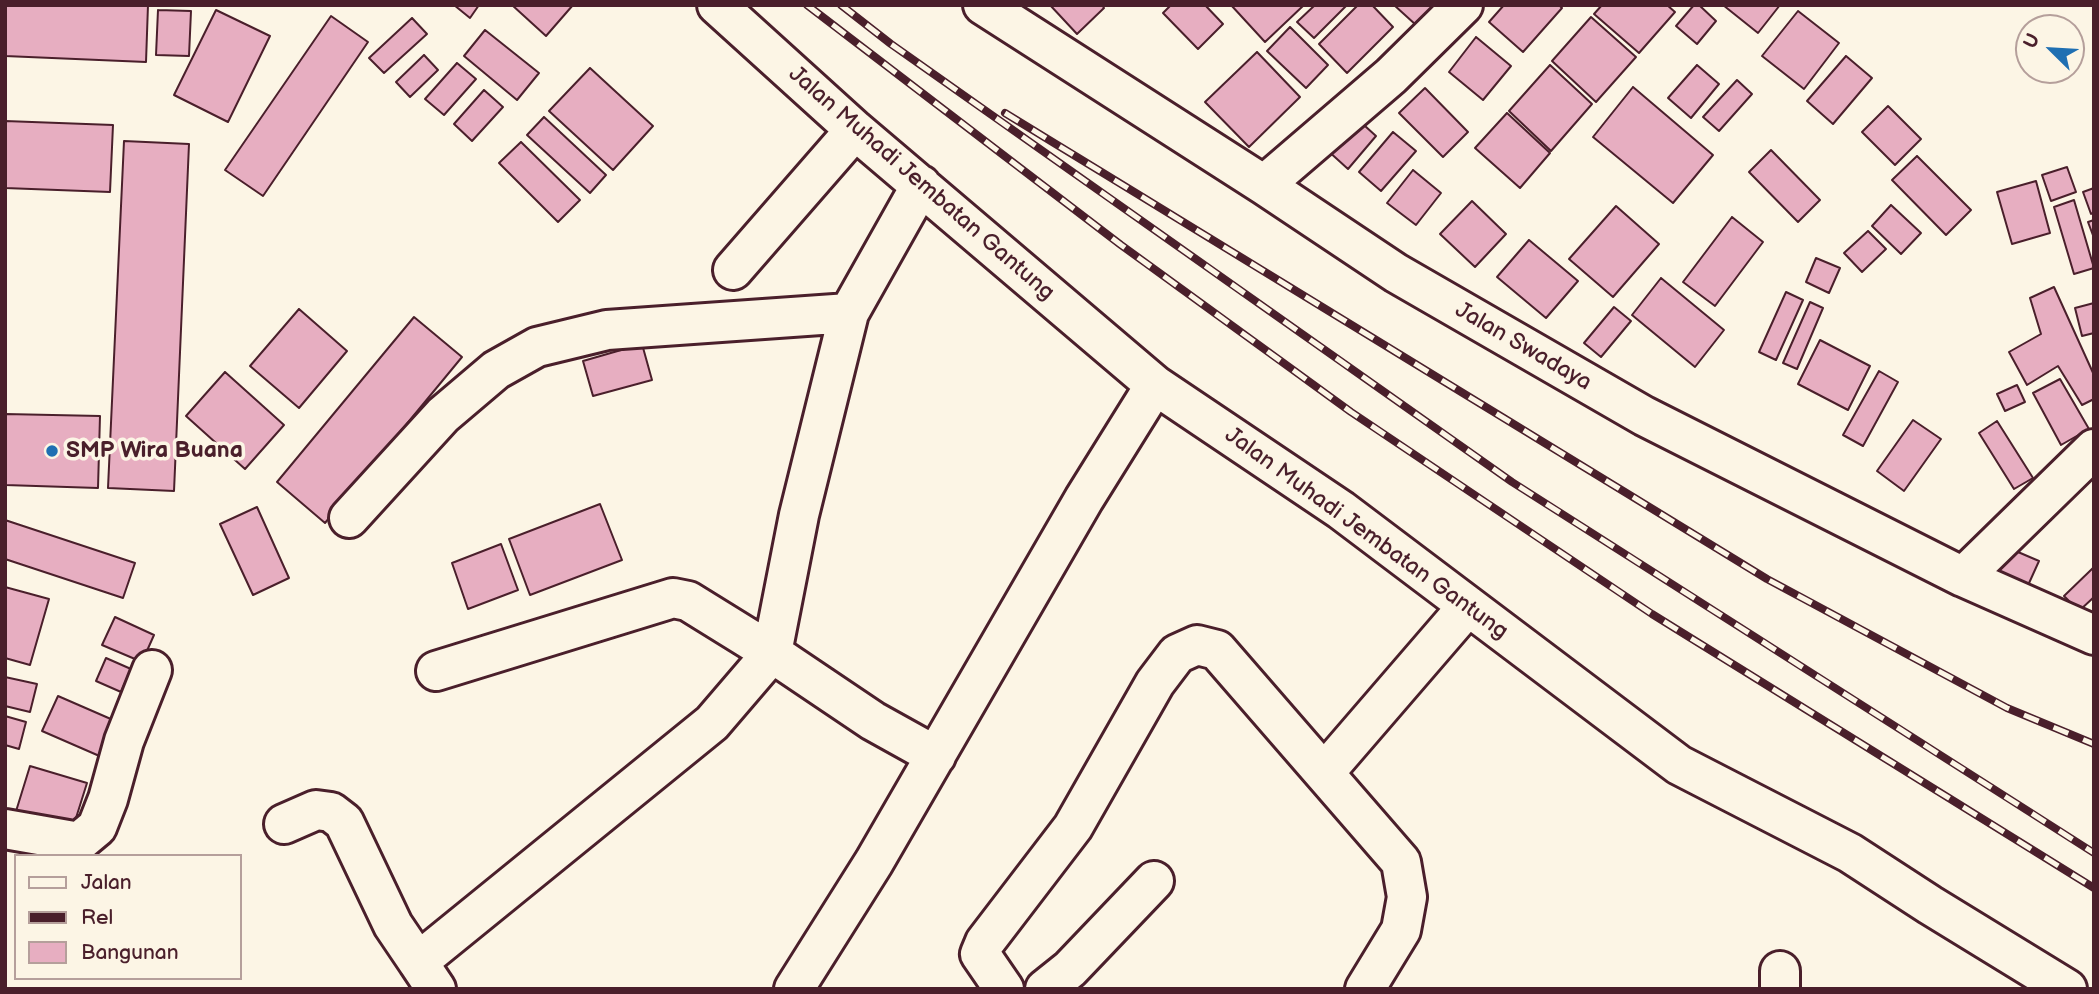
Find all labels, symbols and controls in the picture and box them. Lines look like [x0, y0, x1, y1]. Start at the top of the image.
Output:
north arrow [2015, 14, 2085, 84]
text: U [2019, 30, 2045, 52]
street label: Jalan Muhadi Jembatan Gantung [782, 61, 1060, 307]
street label: Jalan Swadaya [1450, 297, 1596, 397]
street label: Jalan Muhadi Jembatan Gantung [1219, 422, 1513, 646]
place label: SMP Wira Buana [66, 437, 243, 465]
marker: SMP Wira Buana [44, 443, 60, 459]
legend [14, 854, 242, 980]
text: Jalan [81, 870, 132, 895]
text: Rel [81, 905, 113, 930]
text: Bangunan [81, 940, 179, 965]

